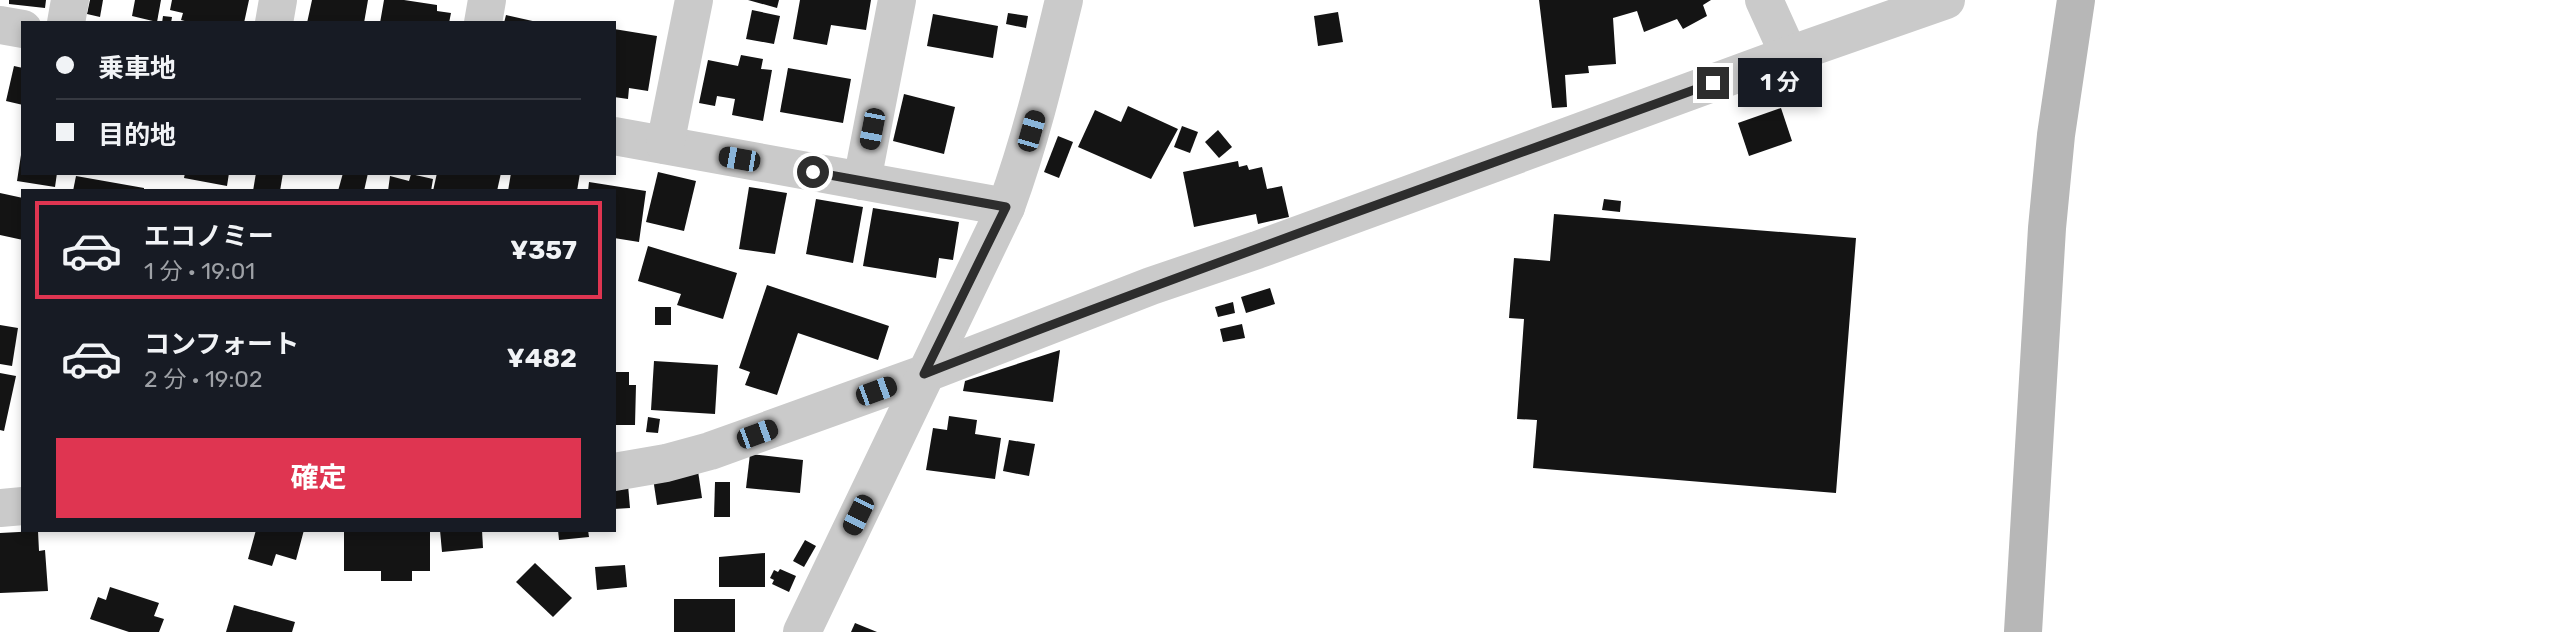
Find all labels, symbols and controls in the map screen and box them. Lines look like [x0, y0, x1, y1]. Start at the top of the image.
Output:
text: 乗車地 [98, 53, 176, 84]
callout: 1 分 [1738, 58, 1822, 108]
route end [1697, 67, 1729, 99]
text: 1 分 [1760, 68, 1800, 96]
car [858, 106, 887, 152]
car [1016, 108, 1047, 154]
text: 目的地 [98, 120, 176, 151]
car [717, 145, 762, 173]
route start [797, 156, 829, 188]
icon: car [60, 219, 123, 282]
text: エコノミー [144, 221, 274, 252]
text: ¥357 [510, 235, 577, 266]
text: 1 分 · 19:01 [144, 257, 255, 285]
icon: car [60, 327, 123, 390]
text: コンフォート [144, 329, 299, 360]
text: ¥482 [507, 343, 577, 374]
text: 2 分 · 19:02 [144, 365, 262, 393]
car [853, 374, 900, 408]
car [734, 417, 781, 451]
button: 確定 [56, 438, 581, 518]
car [840, 492, 877, 538]

